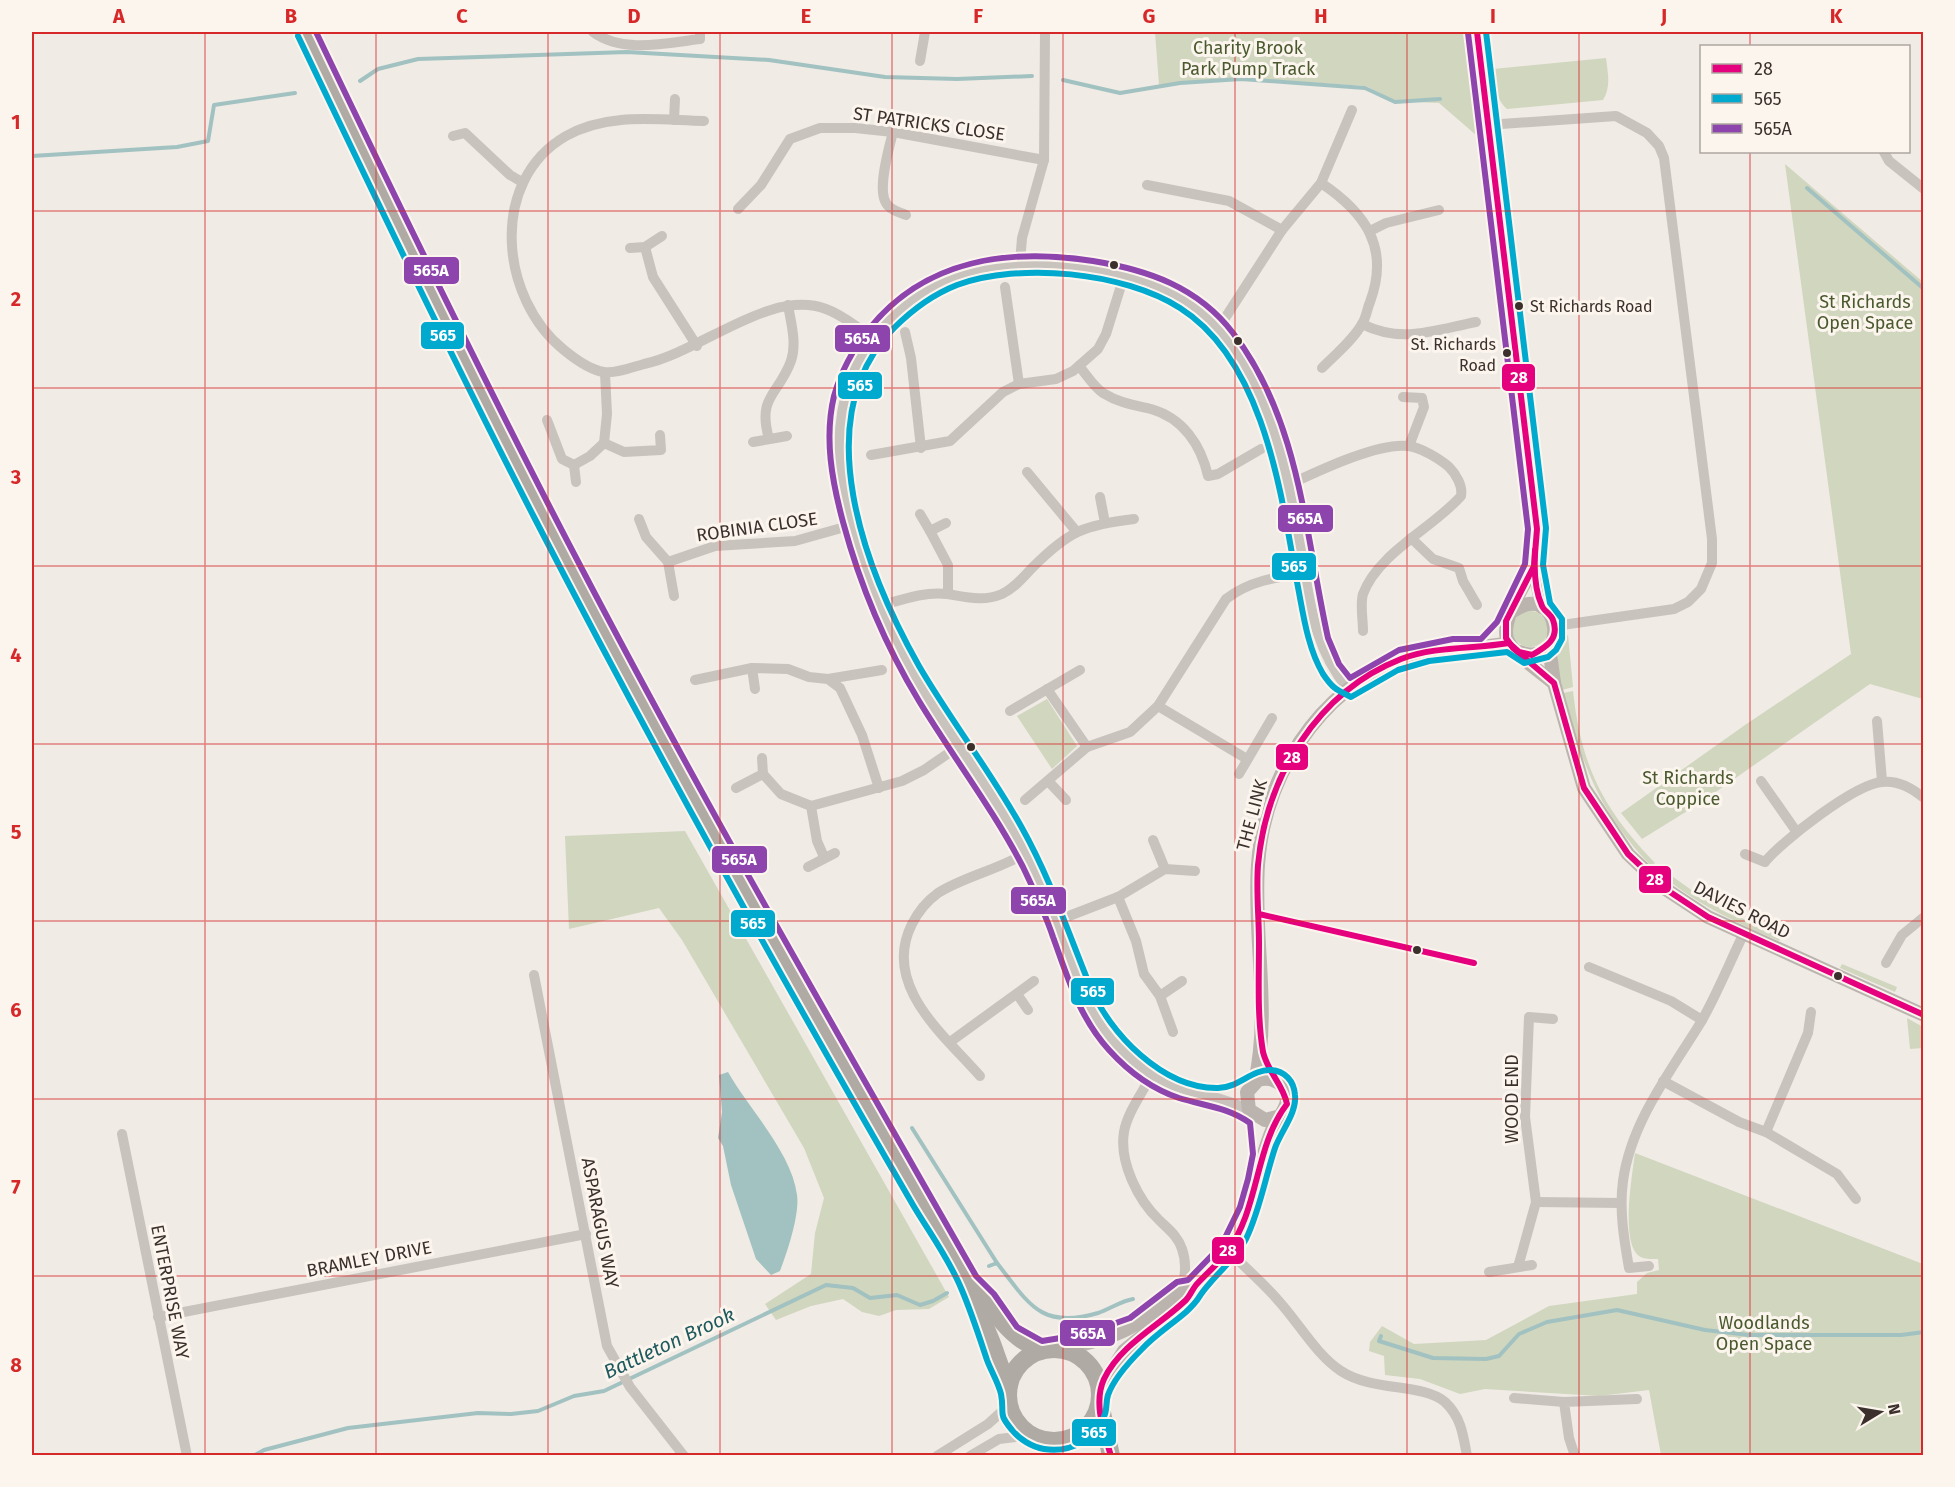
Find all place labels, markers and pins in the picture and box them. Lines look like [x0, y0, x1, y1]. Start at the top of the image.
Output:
unlabelled marker [1108, 259, 1120, 271]
place label: St Richards Road [1530, 297, 1653, 316]
marker: St Richards Road [1513, 300, 1525, 312]
unlabelled marker [1232, 335, 1244, 347]
place label: St. Richards Road [1411, 335, 1496, 375]
marker: St. Richards Road [1501, 347, 1513, 359]
unlabelled marker [965, 741, 977, 753]
unlabelled marker [1411, 944, 1423, 956]
unlabelled marker [1832, 970, 1844, 982]

